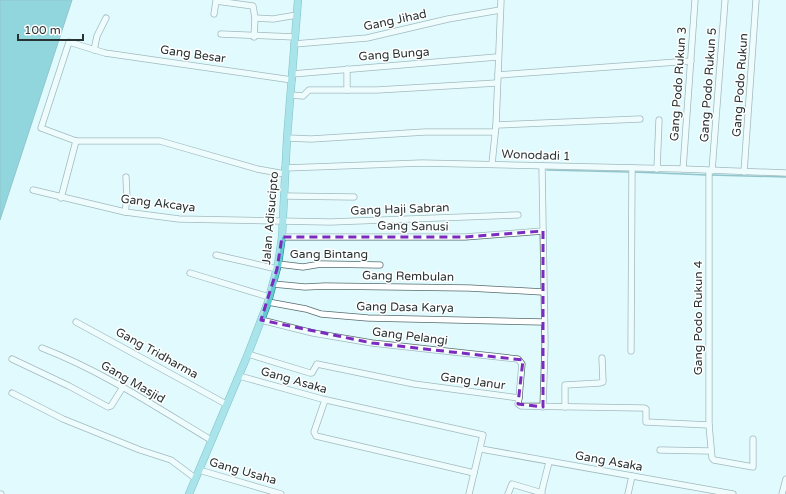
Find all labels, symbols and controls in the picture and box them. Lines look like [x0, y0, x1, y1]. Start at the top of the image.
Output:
street label: Gang Jihad [362, 6, 428, 34]
scale bar [18, 16, 83, 42]
text: 100 m [24, 23, 61, 37]
street label: Gang Podo Rukun 3 [667, 26, 689, 142]
street label: Gang Podo Rukun 5 [697, 27, 719, 143]
street label: Gang Podo Rukun [729, 33, 751, 137]
street label: Gang Besar [159, 42, 227, 66]
street label: Gang Bunga [358, 45, 430, 63]
street label: Wonodadi 1 [501, 147, 571, 163]
street label: Jalan Adisucipto [259, 171, 281, 265]
street label: Gang Akcaya [120, 191, 196, 215]
street label: Gang Haji Sabran [350, 200, 450, 218]
street label: Gang Sanusi [377, 218, 449, 234]
street label: Gang Bintang [290, 247, 368, 261]
street label: Gang Podo Rukun 4 [691, 260, 705, 375]
street label: Gang Rembulan [362, 268, 454, 284]
street label: Gang Dasa Karya [356, 299, 454, 315]
street label: Gang Pelangi [371, 324, 449, 348]
street label: Gang Tridharma [113, 325, 201, 381]
street label: Gang Masjid [99, 358, 167, 406]
street label: Gang Asaka [259, 364, 329, 396]
street label: Gang Janur [440, 370, 507, 393]
street label: Gang Asaka [574, 448, 644, 474]
street label: Gang Usaha [208, 455, 278, 487]

